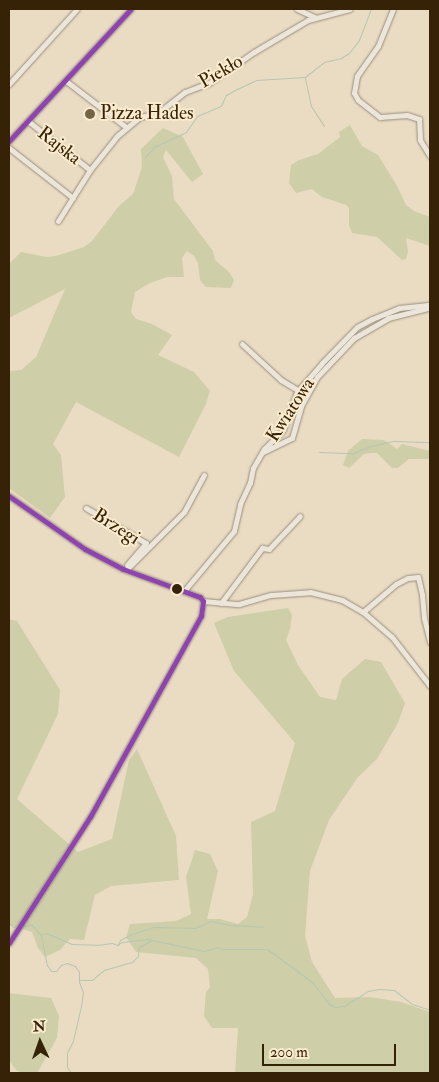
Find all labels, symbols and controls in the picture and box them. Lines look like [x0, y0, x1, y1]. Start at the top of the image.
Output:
street label: Piekło [195, 50, 247, 94]
place label: Pizza Hades [100, 103, 193, 125]
marker: Pizza Hades [84, 108, 96, 120]
street label: Rajska [33, 122, 85, 170]
street label: Kwiatowa [262, 374, 320, 446]
street label: Brzegi [88, 504, 144, 550]
unlabelled marker [172, 584, 182, 594]
north arrow [15, 1017, 65, 1067]
text: N [32, 1018, 46, 1035]
scale bar [264, 1034, 398, 1066]
text: 200 m [270, 1043, 308, 1062]

